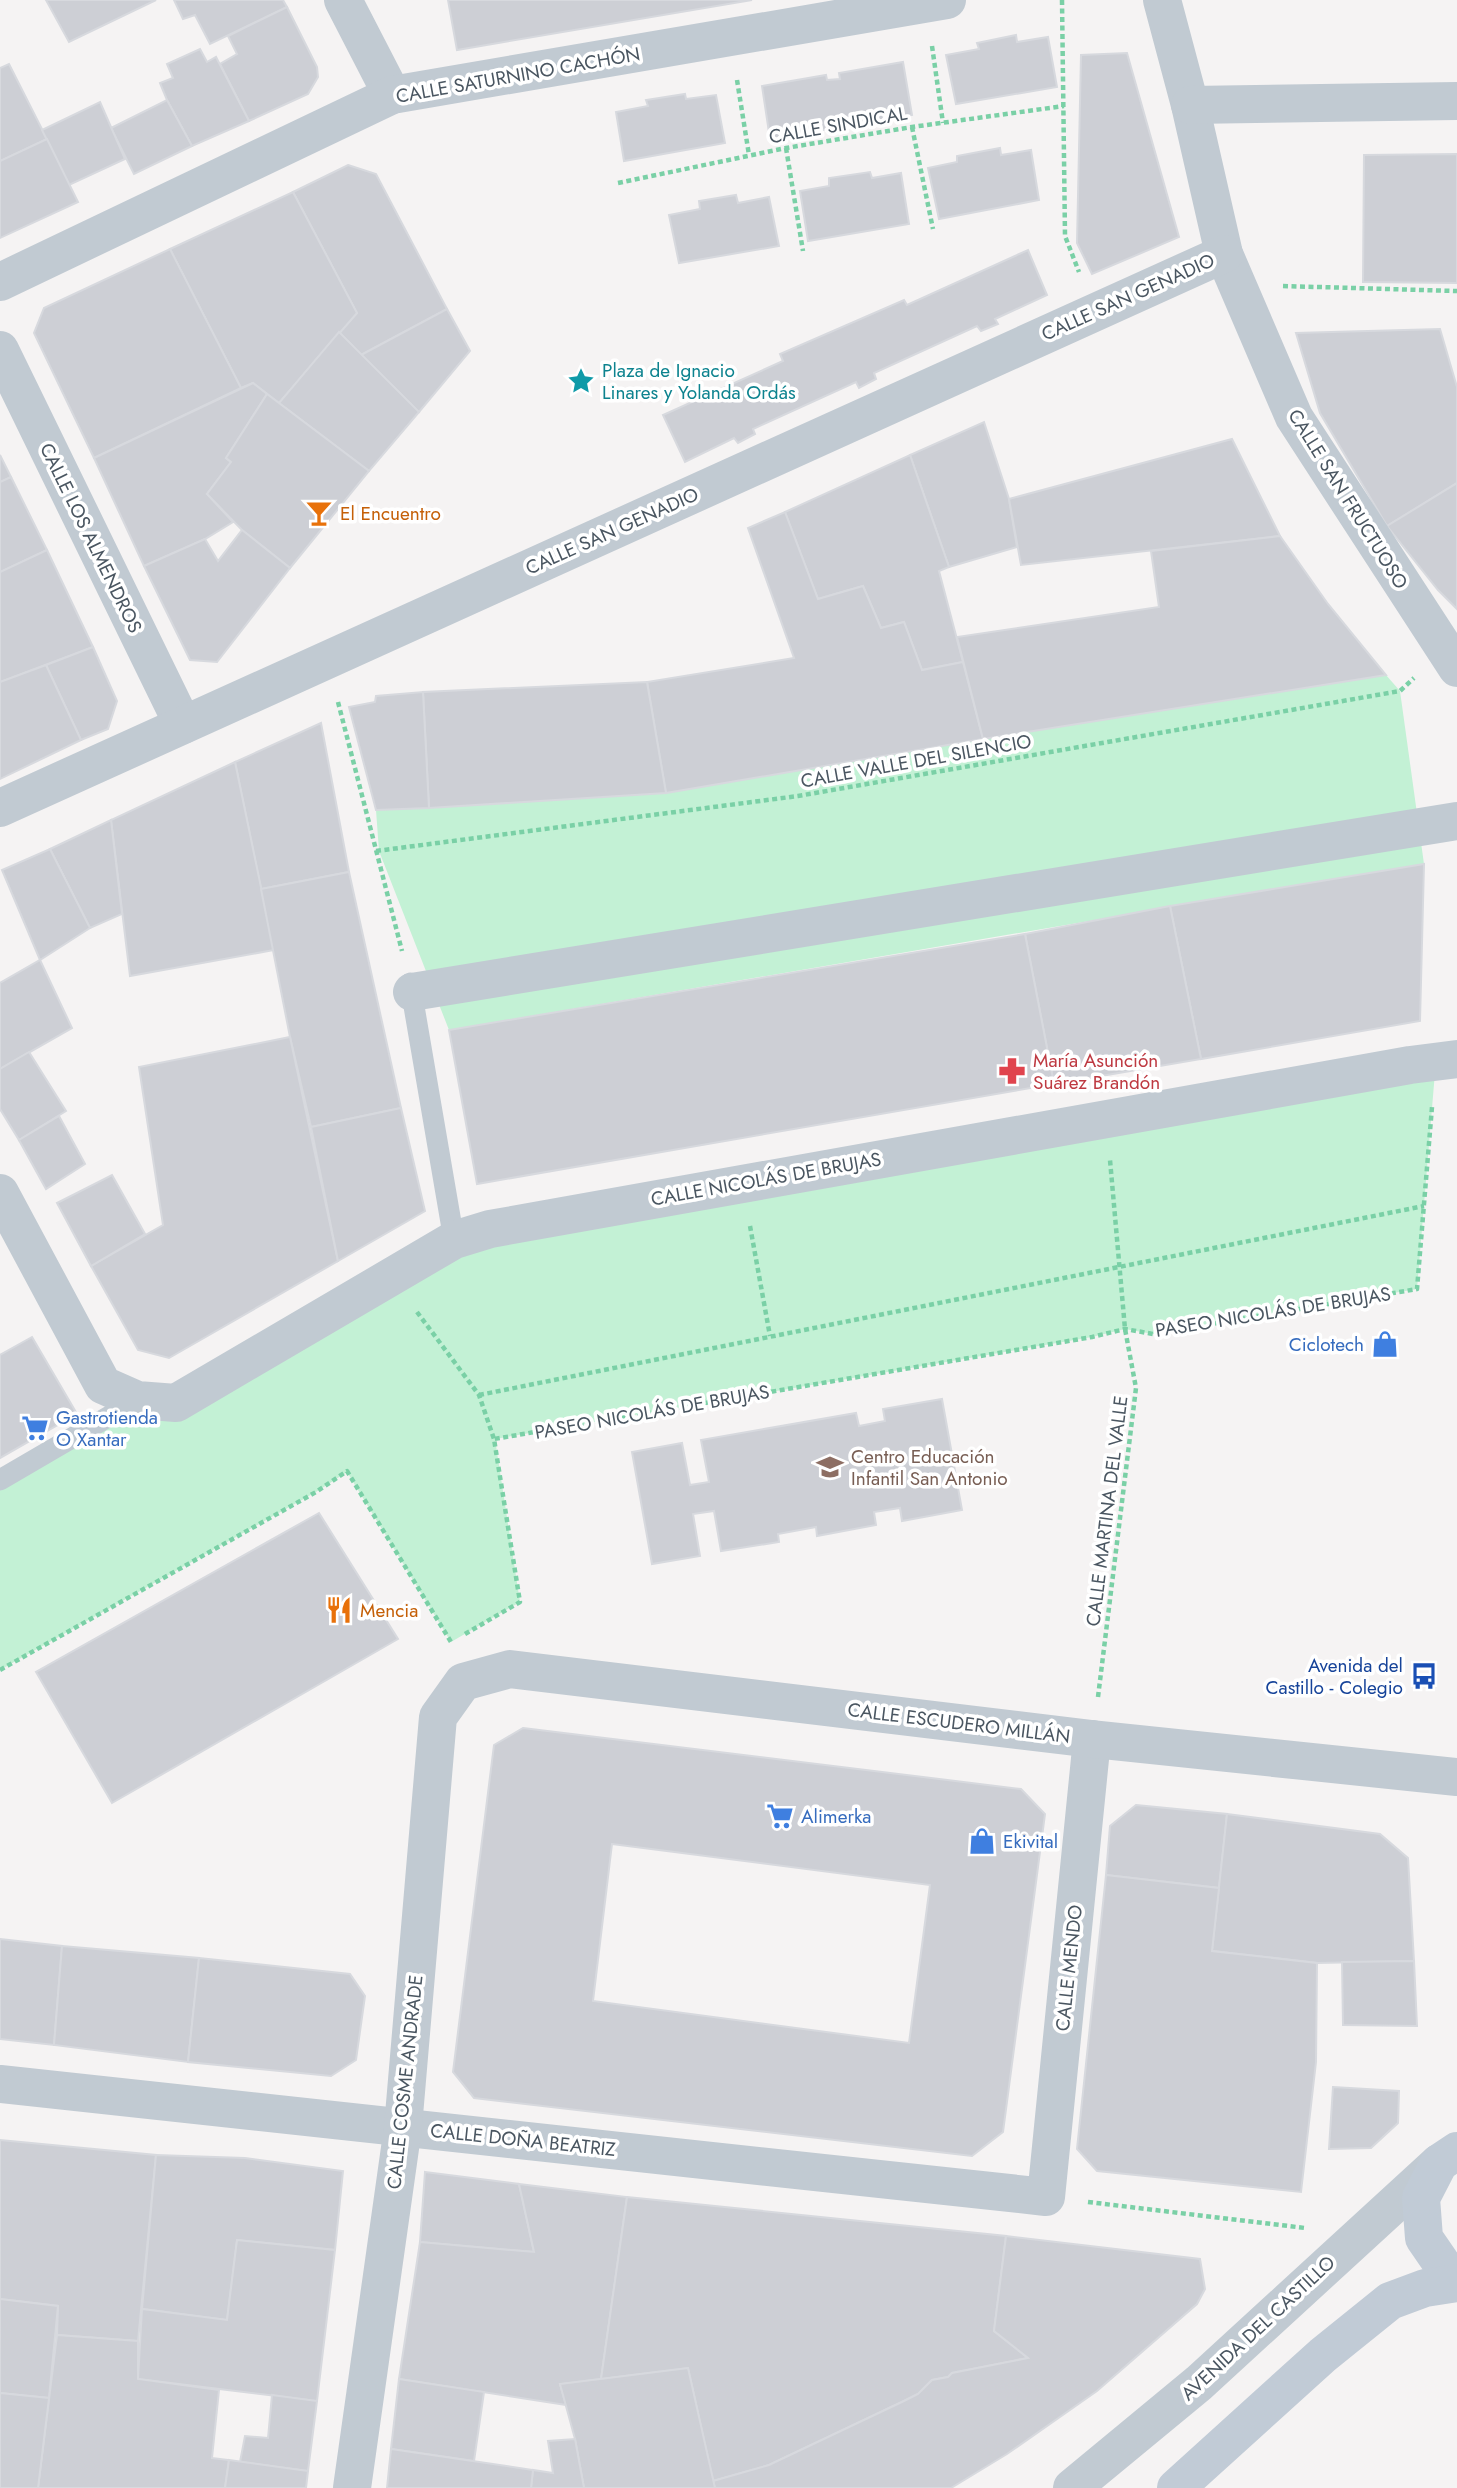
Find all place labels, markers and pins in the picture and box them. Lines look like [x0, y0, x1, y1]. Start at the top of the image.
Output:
place label: Plaza de Ignacio Linares y Yolanda Ordás [602, 357, 796, 406]
place icon: Plaza de Ignacio Linares y Yolanda Ordás [566, 366, 596, 396]
bar icon: El Encuentro [304, 498, 334, 528]
place label: El Encuentro [340, 500, 441, 527]
place label: María Asunción Suárez Brandón [1033, 1047, 1160, 1096]
pharmacy icon: María Asunción Suárez Brandón [997, 1056, 1027, 1086]
shop icon: Ciclotech [1370, 1329, 1400, 1359]
place label: Ciclotech [1289, 1331, 1364, 1358]
place label: Gastrotienda O Xantar [56, 1404, 158, 1453]
supermarket icon: Gastrotienda O Xantar [20, 1413, 50, 1443]
place label: Centro Educación Infantil San Antonio [851, 1443, 1008, 1492]
school or university icon: Centro Educación Infantil San Antonio [815, 1452, 845, 1482]
restaurant icon: Mencia [324, 1595, 354, 1625]
place label: Mencia [360, 1597, 418, 1624]
place label: Avenida del Castillo - Colegio [1265, 1652, 1403, 1701]
bus stop icon: Avenida del Castillo - Colegio [1409, 1661, 1439, 1691]
supermarket icon: Alimerka [765, 1801, 795, 1831]
place label: Alimerka [801, 1803, 871, 1830]
shop icon: Ekivital [967, 1826, 997, 1856]
place label: Ekivital [1003, 1828, 1058, 1855]

